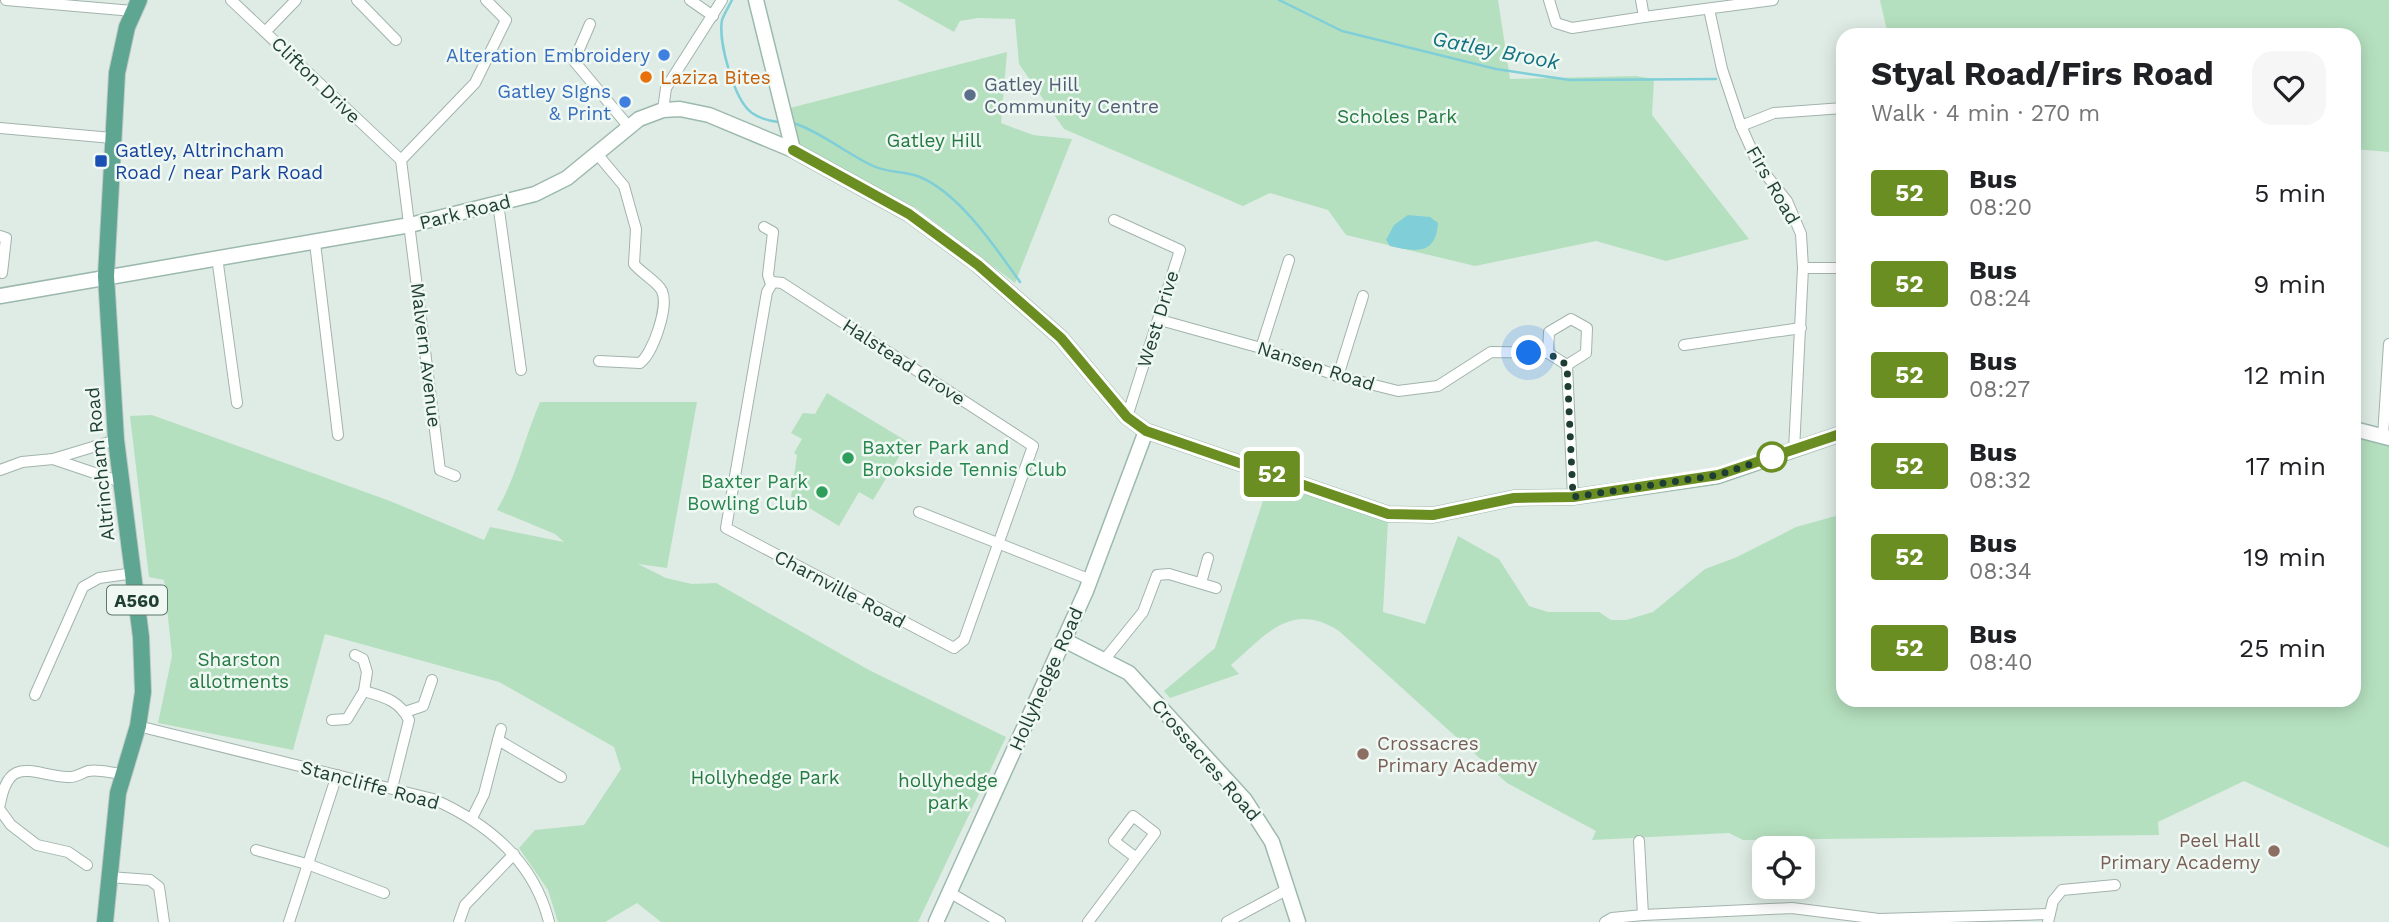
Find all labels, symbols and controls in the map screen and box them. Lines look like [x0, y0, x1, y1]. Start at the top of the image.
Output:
water label: Gatley Brook [1430, 25, 1562, 75]
street label: Clifton Drive [267, 32, 365, 128]
place label: Alteration Embroidery [446, 44, 650, 67]
marker: Alteration Embroidery [656, 47, 672, 63]
button: heart [2252, 51, 2326, 125]
text: Styal Road/Firs Road [1871, 54, 2214, 93]
place label: Laziza Bites [660, 66, 771, 89]
marker: Laziza Bites [638, 69, 654, 85]
place label: Gatley Hill Community Centre [984, 73, 1159, 118]
place label: Gatley SIgns & Print [497, 80, 611, 125]
marker: Gatley Hill Community Centre [962, 87, 978, 103]
marker: Gatley SIgns & Print [617, 94, 633, 110]
text: Walk · 4 min · 270 m [1871, 100, 2100, 127]
park label: Scholes Park [1337, 105, 1457, 128]
park label: Gatley Hill [887, 129, 982, 152]
place label: Gatley, Altrincham Road / near Park Road [115, 139, 323, 184]
street label: Firs Road [1741, 142, 1805, 228]
marker: Gatley, Altrincham Road / near Park Road [93, 153, 109, 169]
text: Bus [1969, 164, 2017, 194]
text: 5 min [2254, 178, 2326, 208]
text: 52 [1895, 179, 1924, 207]
street label: Park Road [417, 190, 513, 234]
text: 08:20 [1969, 194, 2032, 221]
text: Bus [1969, 255, 2017, 285]
street label: West Drive [1132, 268, 1184, 370]
text: 9 min [2253, 269, 2326, 299]
text: 52 [1895, 270, 1924, 298]
street label: Malvern Avenue [406, 281, 446, 429]
text: 08:24 [1969, 285, 2031, 312]
street label: Halstead Grove [838, 314, 970, 410]
your location [1511, 335, 1546, 370]
street label: Nansen Road [1254, 336, 1378, 396]
text: Bus [1969, 346, 2017, 376]
text: 12 min [2244, 360, 2326, 390]
text: 52 [1895, 361, 1924, 389]
text: 08:27 [1969, 376, 2030, 403]
street label: Altrincham Road [80, 386, 120, 542]
place label: Baxter Park and Brookside Tennis Club [862, 436, 1067, 481]
text: Bus [1969, 437, 2017, 467]
unlabelled marker [1757, 442, 1787, 472]
marker: Baxter Park and Brookside Tennis Club [840, 450, 856, 466]
line badge: 52 [1240, 451, 1304, 497]
text: 17 min [2245, 451, 2326, 481]
text: 52 [1895, 452, 1924, 480]
text: 52 [1258, 460, 1286, 488]
text: 08:32 [1969, 467, 2031, 494]
place label: Baxter Park Bowling Club [687, 470, 808, 515]
marker: Baxter Park Bowling Club [814, 484, 830, 500]
text: Bus [1969, 528, 2017, 558]
text: 19 min [2243, 542, 2326, 572]
text: 52 [1895, 543, 1924, 571]
street label: Charnville Road [770, 545, 910, 633]
text: 08:34 [1969, 558, 2032, 585]
road number: A560 [107, 586, 167, 614]
street label: Hollyhedge Road [1004, 604, 1088, 754]
text: Bus [1969, 619, 2017, 649]
text: 25 min [2239, 633, 2326, 663]
text: 52 [1895, 634, 1924, 662]
park label: Sharston allotments [189, 648, 289, 693]
text: 08:40 [1969, 649, 2033, 676]
street label: Crossacres Road [1147, 694, 1265, 826]
place label: Crossacres Primary Academy [1377, 732, 1538, 777]
marker: Crossacres Primary Academy [1355, 746, 1371, 762]
street label: Stancliffe Road [298, 755, 442, 815]
park label: Hollyhedge Park [690, 766, 840, 789]
park label: hollyhedge park [898, 769, 998, 814]
place label: Peel Hall Primary Academy [2100, 829, 2260, 874]
map controls [1752, 836, 1815, 899]
button: locate [1752, 836, 1815, 899]
marker: Peel Hall Primary Academy [2266, 843, 2282, 859]

